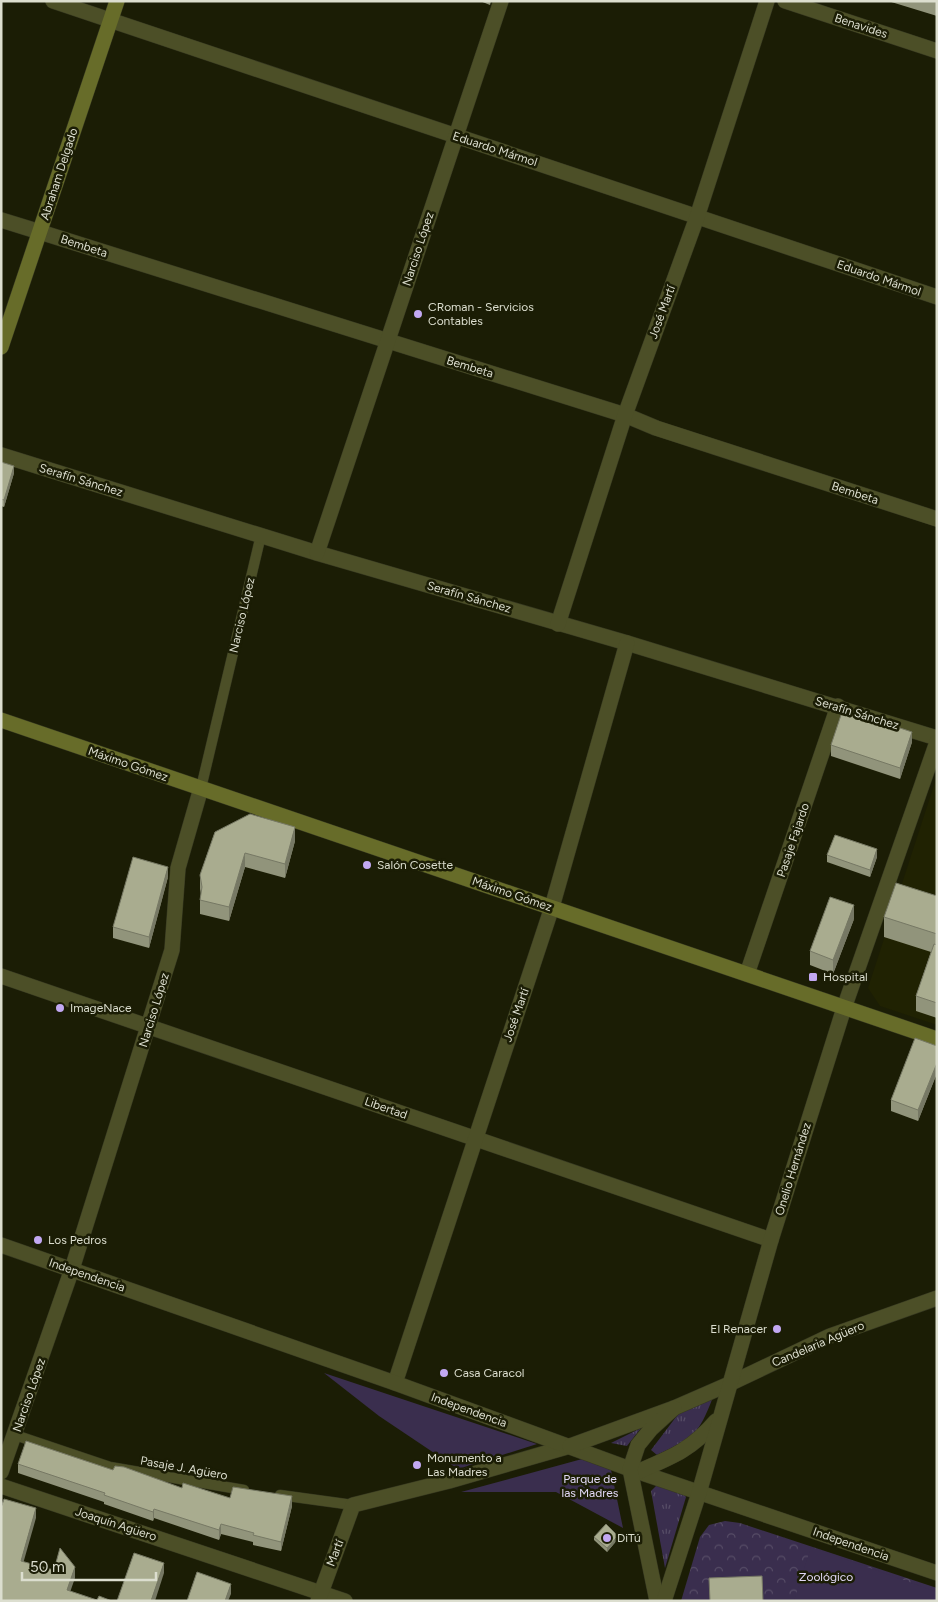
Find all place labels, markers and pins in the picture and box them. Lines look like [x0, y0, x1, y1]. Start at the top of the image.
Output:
place label: CRoman - Servicios Contables [428, 300, 534, 328]
marker: CRoman - Servicios Contables [412, 308, 424, 320]
place label: Salón Cosette [377, 858, 454, 872]
marker: Salón Cosette [361, 859, 373, 871]
place label: Hospital [823, 970, 868, 984]
marker: Hospital [807, 971, 819, 983]
place label: ImageNace [70, 1001, 132, 1015]
marker: ImageNace [54, 1002, 66, 1014]
place label: Los Pedros [48, 1233, 107, 1247]
marker: Los Pedros [32, 1234, 44, 1246]
place label: El Renacer [710, 1322, 767, 1336]
marker: El Renacer [771, 1323, 783, 1335]
place label: Casa Caracol [454, 1366, 525, 1380]
marker: Casa Caracol [438, 1367, 450, 1379]
place label: Monumento a Las Madres [427, 1451, 502, 1479]
marker: Monumento a Las Madres [411, 1459, 423, 1471]
place label: DiTú [617, 1531, 641, 1545]
marker: DiTú [601, 1532, 613, 1544]

